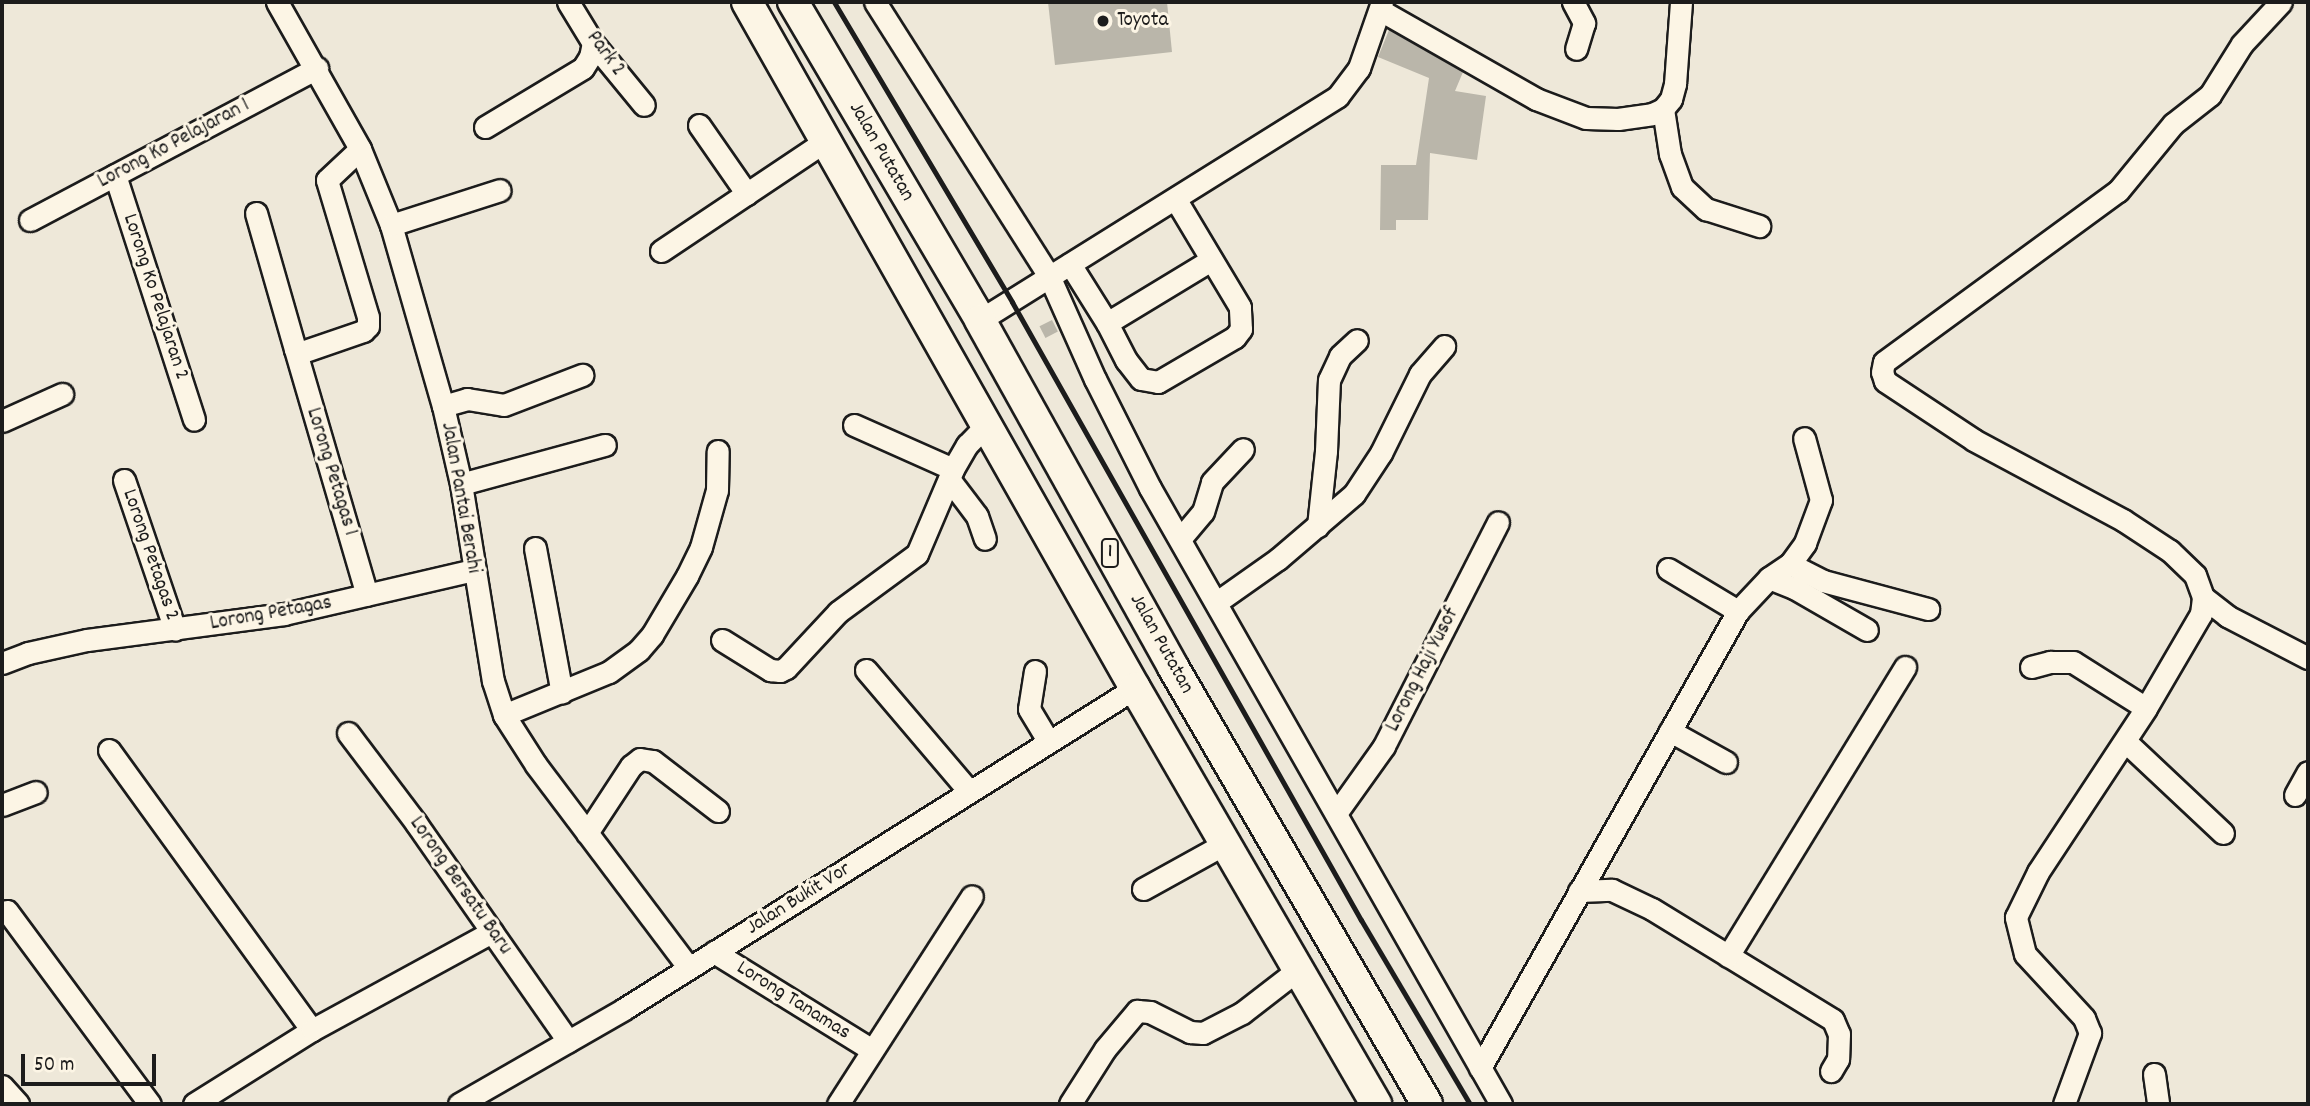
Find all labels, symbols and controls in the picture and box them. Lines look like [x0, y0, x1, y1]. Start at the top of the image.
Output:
place label: Toyota [1117, 8, 1168, 34]
marker: Toyota [1095, 13, 1111, 29]
street label: Park 2 [580, 26, 630, 82]
street label: Lorong Ko Pelajaran 1 [94, 93, 254, 195]
street label: Jalan Putatan [843, 98, 919, 206]
street label: Lorong Ko Pelajaran 2 [116, 211, 194, 383]
street label: Lorong Petagas 1 [300, 405, 362, 539]
street label: Jalan Pantai Berahi [434, 421, 486, 575]
street label: Lorong Petagas 2 [116, 486, 184, 624]
road number: 1 [1100, 538, 1120, 568]
street label: Jalan Putatan [1123, 590, 1199, 698]
street label: Lorong Petagas [208, 591, 334, 637]
street label: Lorong Haji Yusof [1381, 604, 1465, 736]
street label: Lorong Bersatu Baru [403, 812, 517, 960]
street label: Jalan Bukit Vor [742, 857, 856, 941]
street label: Lorong Tanamas [731, 956, 855, 1046]
scale bar [24, 1040, 159, 1084]
text: 50 m [34, 1051, 74, 1081]

